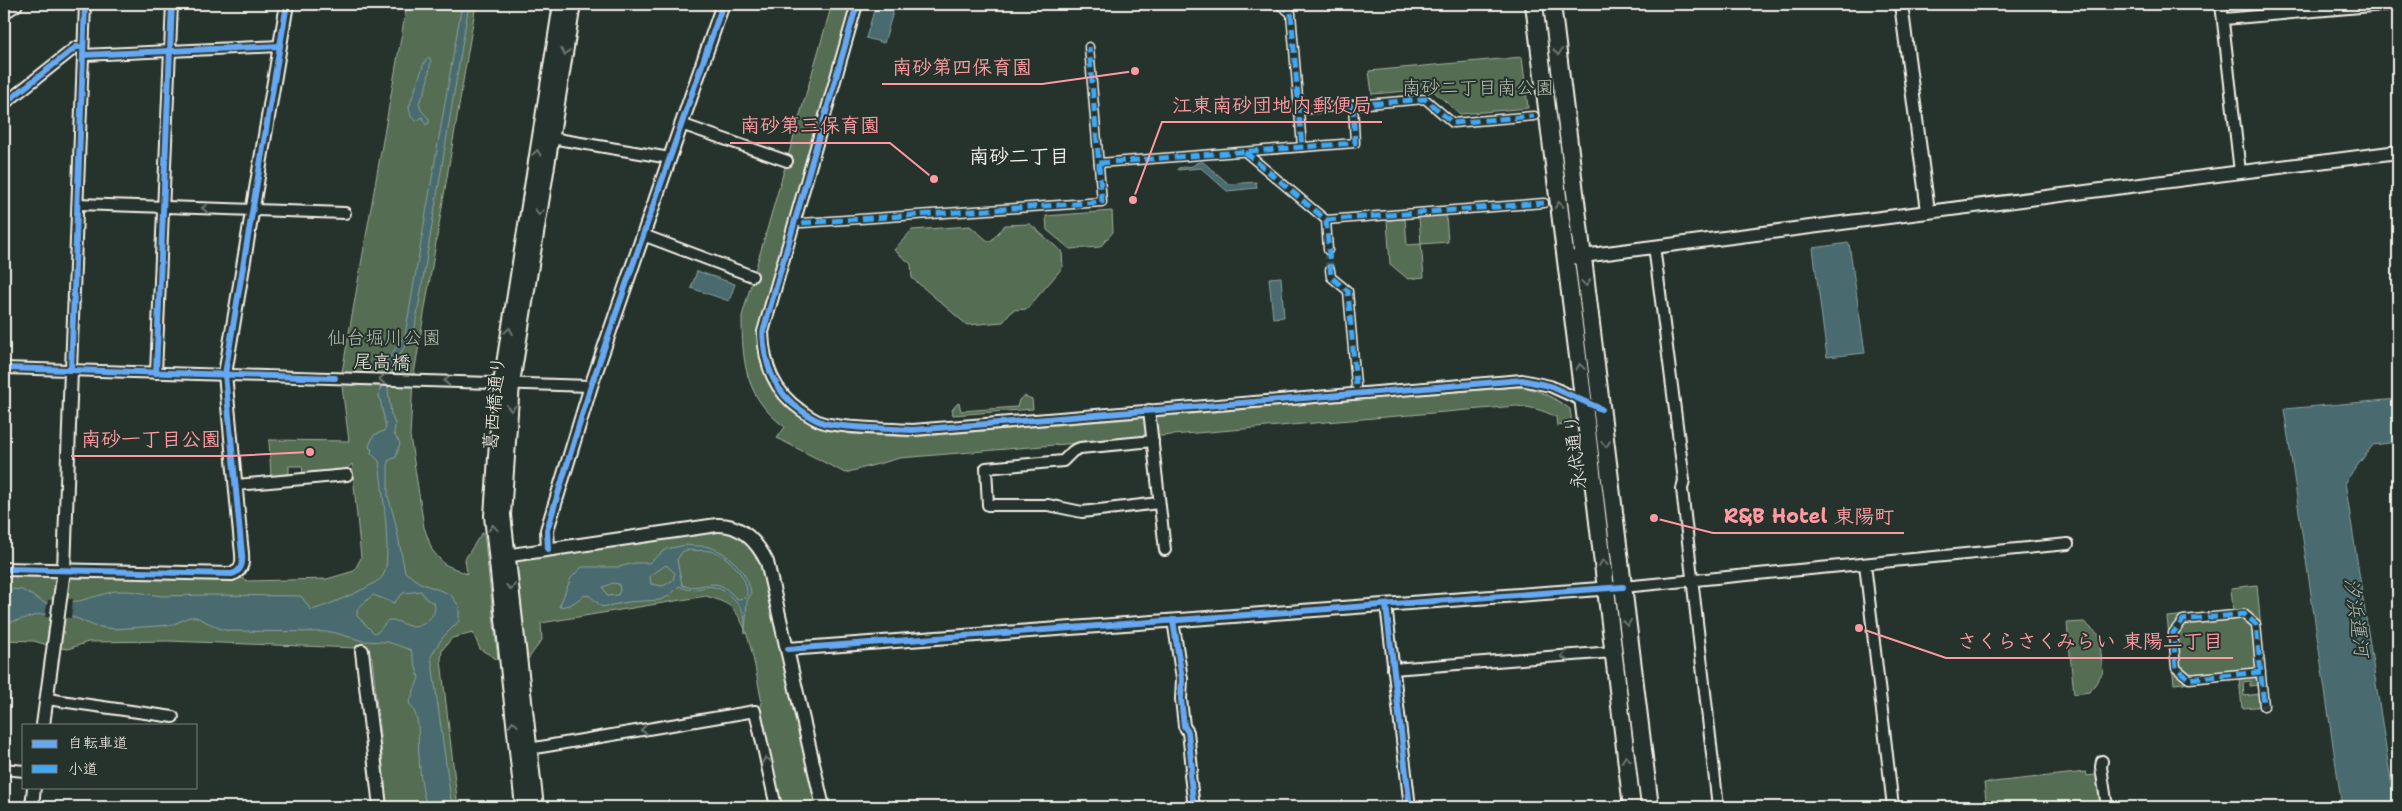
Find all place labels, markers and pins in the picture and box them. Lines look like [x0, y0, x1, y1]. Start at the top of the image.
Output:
callout: 南砂第四保育園 [882, 49, 1042, 84]
callout: 江東南砂団地内郵便局 [1162, 87, 1382, 122]
callout: 南砂第三保育園 [730, 108, 890, 143]
callout: 南砂一丁目公園 [71, 421, 231, 456]
callout: R&B Hotel 東陽町 [1713, 498, 1904, 533]
callout: さくらさくみらい 東陽二丁目 [1946, 623, 2233, 658]

